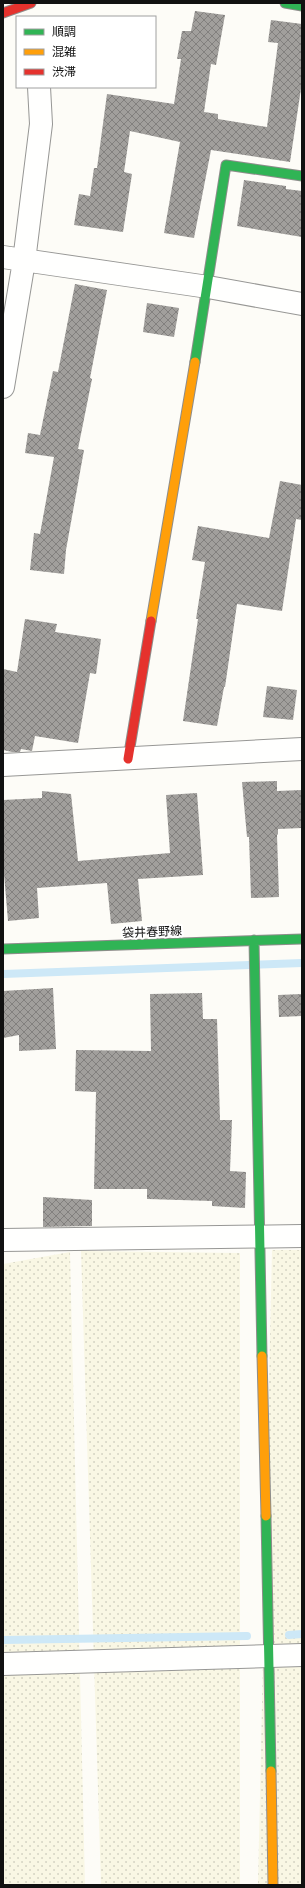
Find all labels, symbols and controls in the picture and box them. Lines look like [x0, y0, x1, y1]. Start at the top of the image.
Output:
legend [16, 16, 156, 88]
text: 順調 [52, 25, 76, 39]
text: 混雑 [52, 45, 76, 59]
text: 渋滞 [52, 65, 76, 79]
street label: 袋井春野線 [121, 924, 182, 940]

